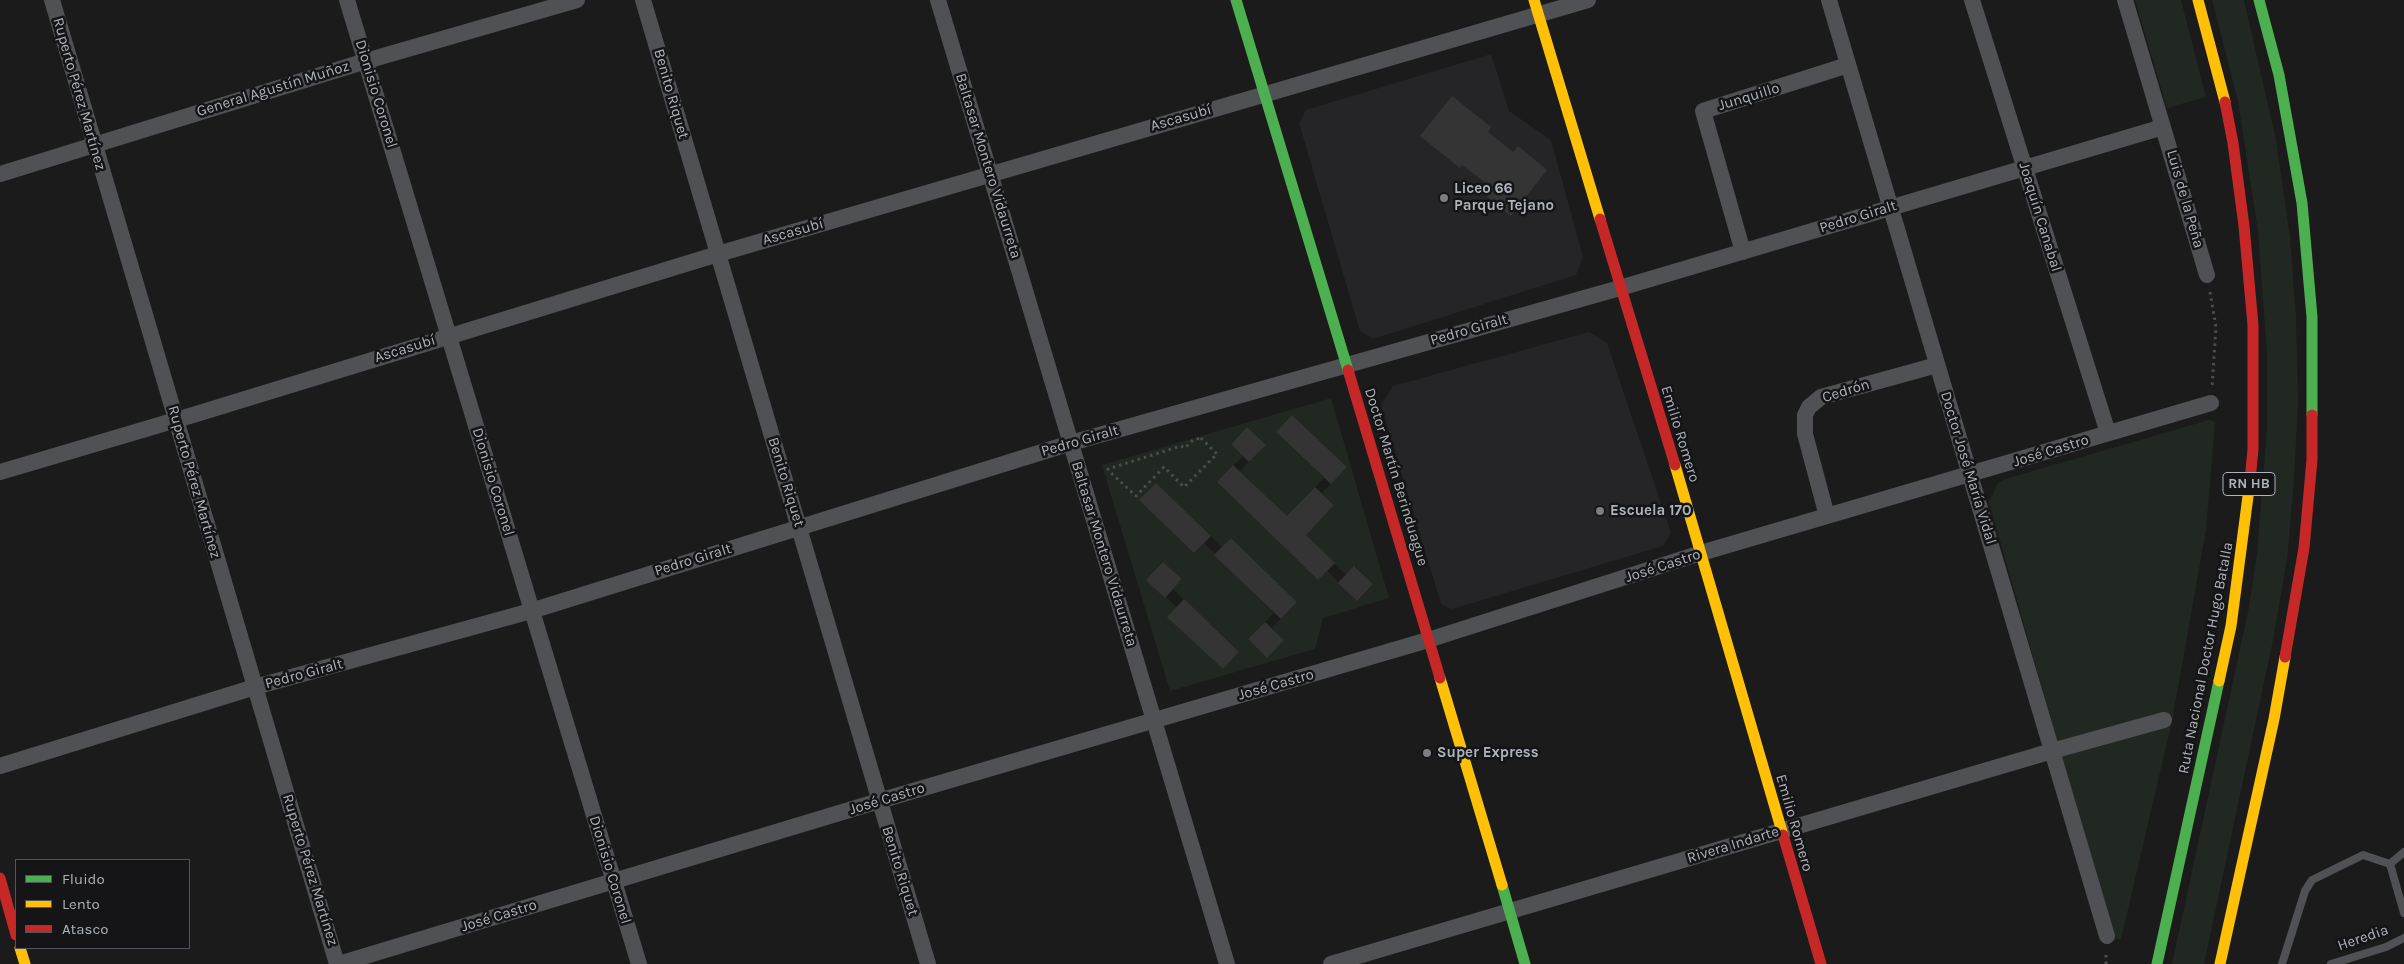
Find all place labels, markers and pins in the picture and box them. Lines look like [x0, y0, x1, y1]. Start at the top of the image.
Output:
place label: Liceo 66 Parque Tejano [1454, 180, 1554, 215]
marker: Liceo 66 Parque Tejano [1438, 192, 1450, 204]
place label: Escuela 170 [1610, 502, 1691, 520]
marker: Escuela 170 [1594, 505, 1606, 517]
place label: Super Express [1437, 744, 1539, 762]
marker: Super Express [1421, 747, 1433, 759]

